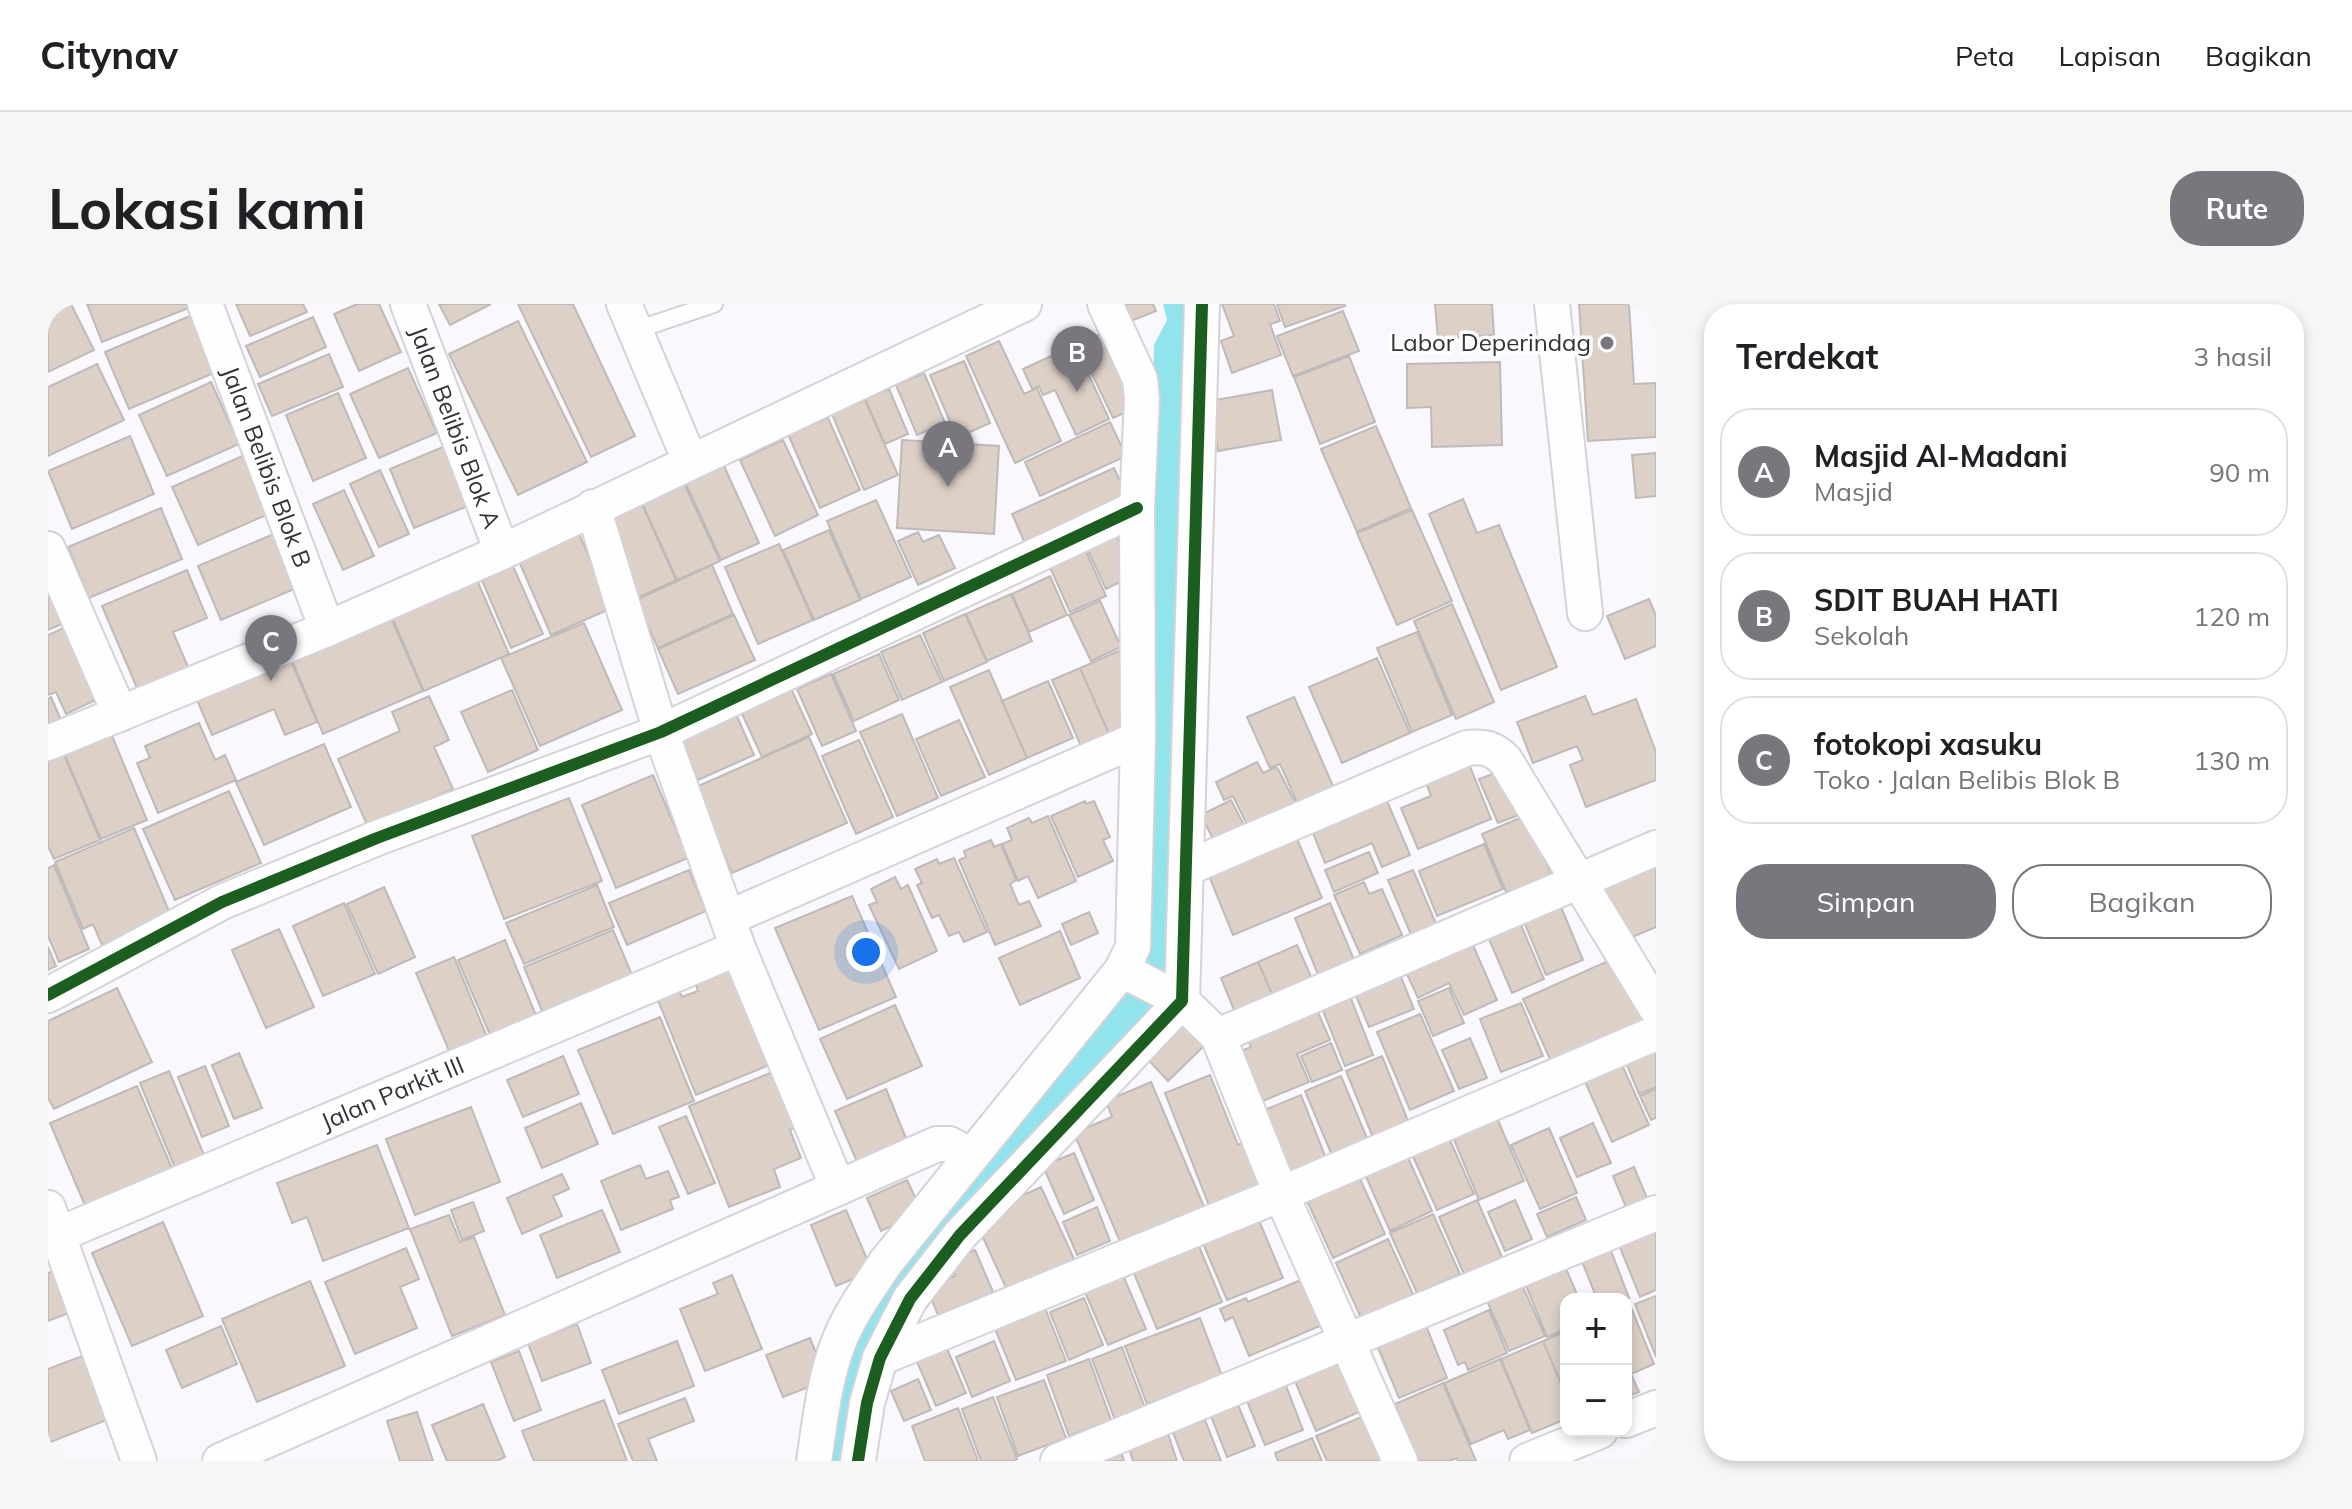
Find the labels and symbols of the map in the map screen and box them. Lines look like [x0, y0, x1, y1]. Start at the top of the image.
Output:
street label: Jalan Belibis Blok A [404, 322, 508, 533]
pin: B [1051, 326, 1103, 392]
place label: Labor Deperindag [1390, 327, 1591, 357]
marker: Labor Deperindag [1598, 334, 1616, 352]
street label: Jalan Belibis Blok B [216, 362, 318, 571]
pin: A [922, 421, 974, 487]
pin: C [245, 615, 297, 681]
your location [846, 932, 886, 972]
street label: Jalan Parkit III [316, 1049, 468, 1136]

